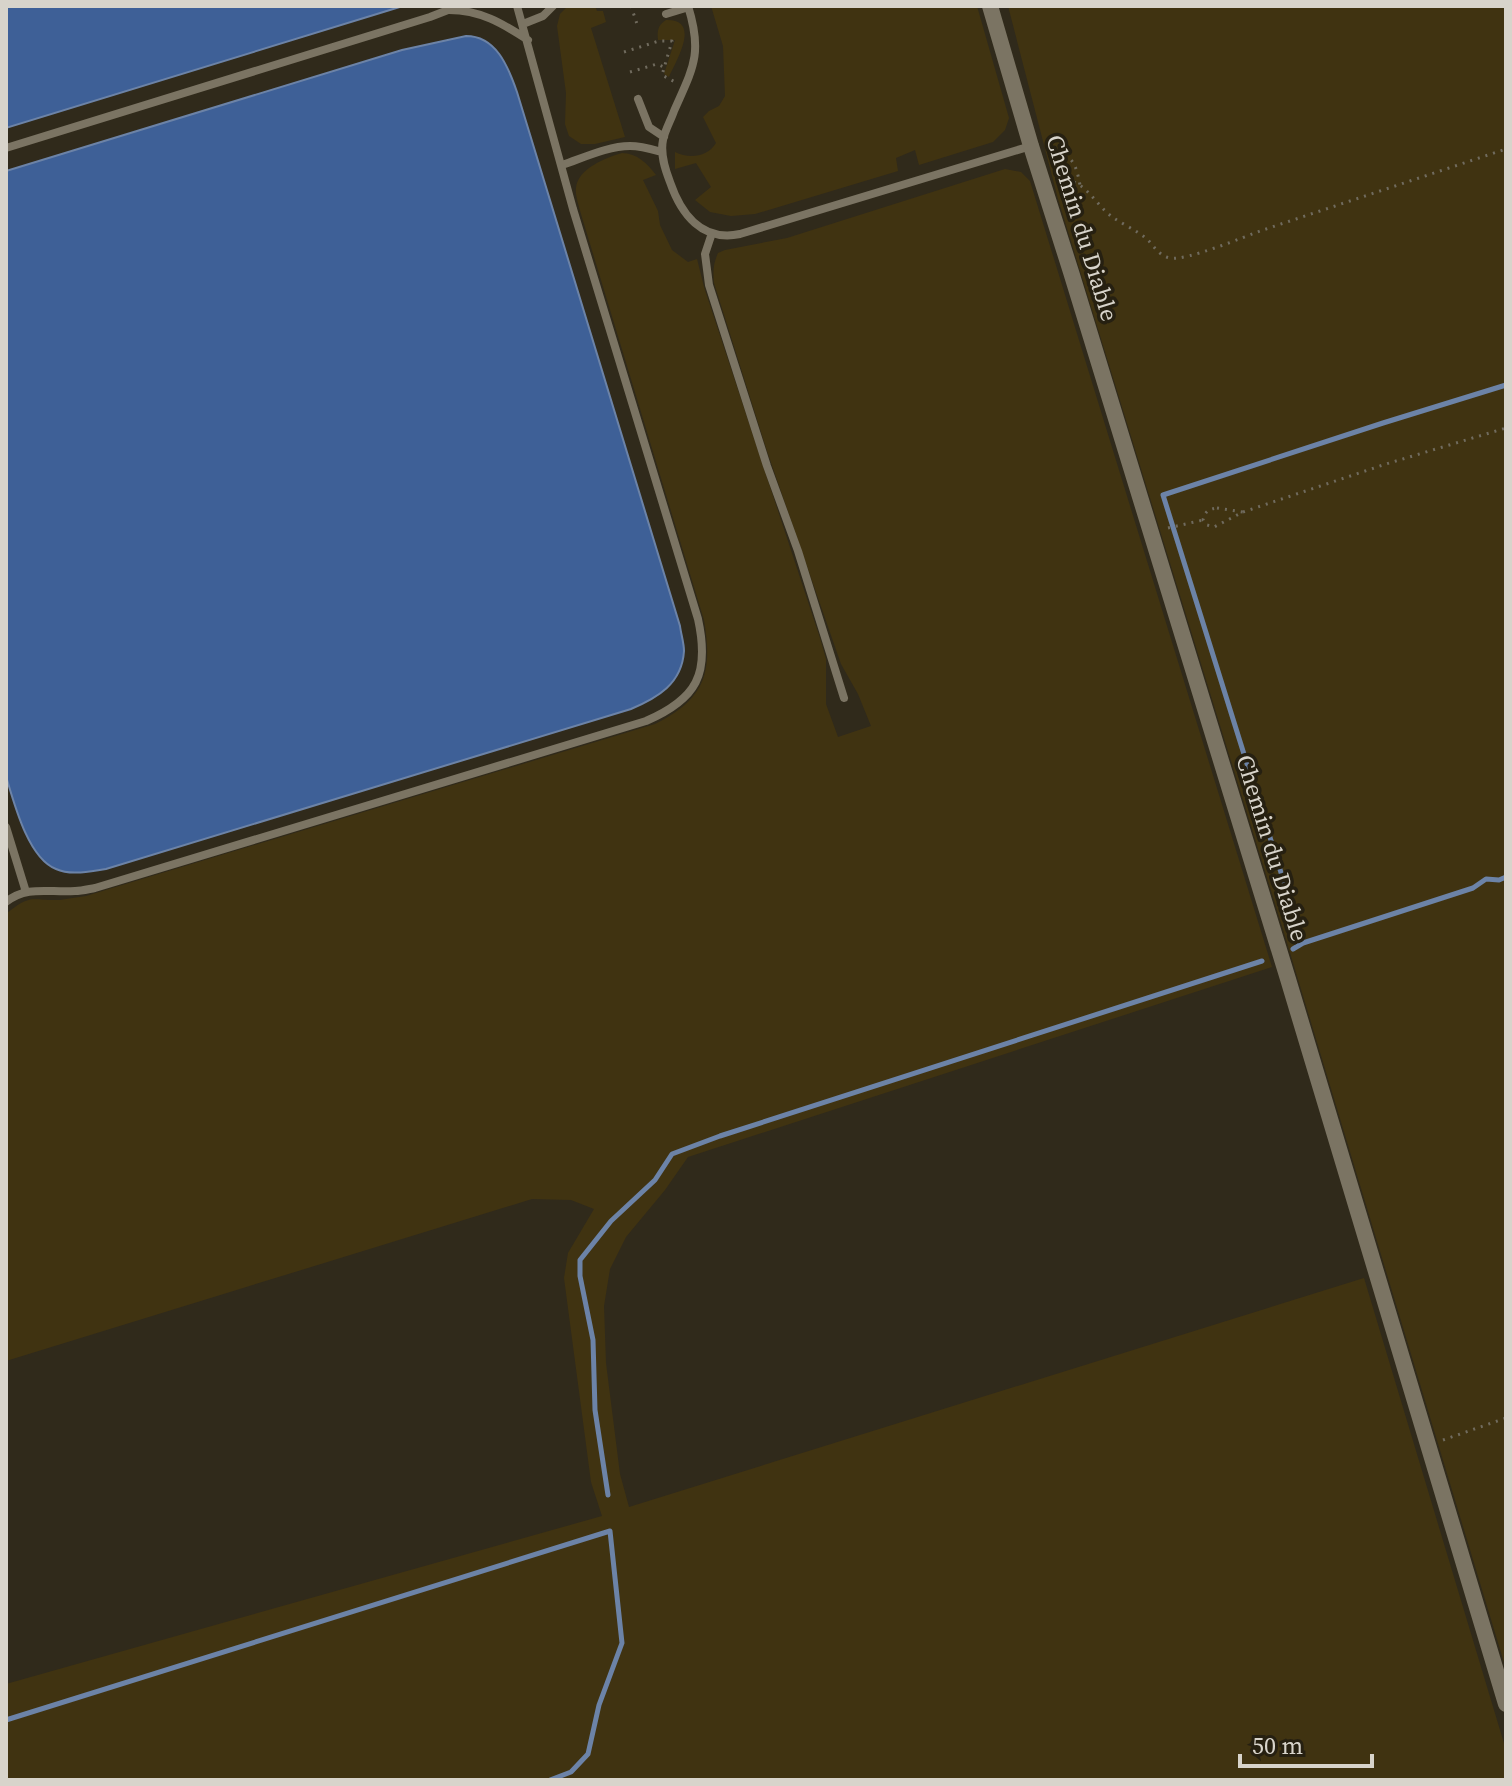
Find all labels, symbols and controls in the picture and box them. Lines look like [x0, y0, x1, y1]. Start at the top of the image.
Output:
street label: Chemin du Diable [1038, 131, 1126, 325]
street label: Chemin du Diable [1228, 751, 1316, 945]
scale bar [1240, 1718, 1372, 1768]
text: 50 m [1252, 1729, 1303, 1762]

